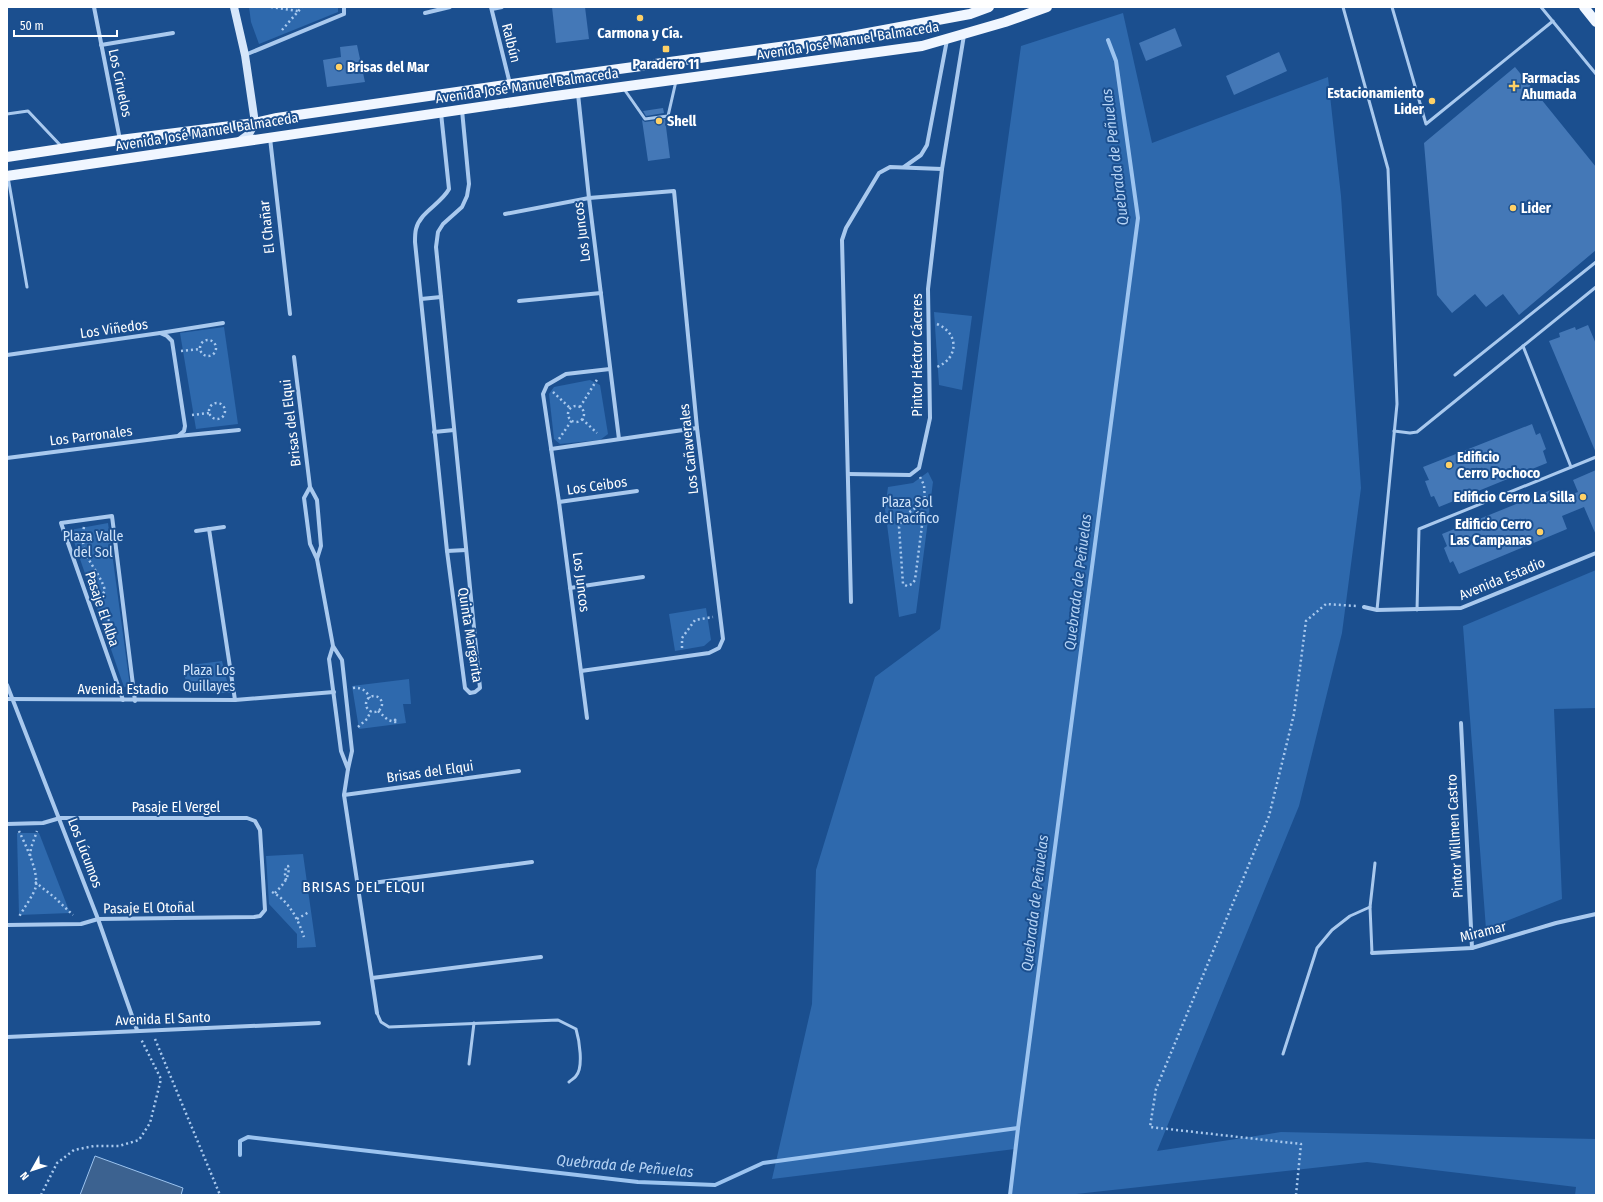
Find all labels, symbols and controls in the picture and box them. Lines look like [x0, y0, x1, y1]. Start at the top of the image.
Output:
scale bar [14, 12, 117, 38]
marker: Carmona y Cía. [635, 13, 645, 23]
street label: Avenida José Manuel Balmaceda [756, 18, 941, 64]
text: 50 m [20, 19, 44, 33]
street label: Ralbún [498, 22, 524, 64]
place label: Carmona y Cía. [597, 25, 683, 42]
marker: Paradero 11 [661, 44, 671, 54]
street label: Los Ciruelos [104, 47, 136, 119]
place label: Paradero 11 [632, 56, 700, 73]
place label: Brisas del Mar [347, 59, 430, 76]
marker: Brisas del Mar [334, 62, 344, 72]
street label: Avenida José Manuel Balmaceda [434, 65, 620, 107]
place label: Farmacias Ahumada [1521, 70, 1580, 103]
marker: Farmacias Ahumada [1509, 81, 1519, 91]
place label: Estacionamiento Lider [1327, 85, 1425, 118]
water label: Quebrada de Peñuelas [1098, 87, 1132, 226]
marker: Estacionamiento Lider [1427, 96, 1437, 106]
street label: Avenida José Manuel Balmaceda [115, 109, 300, 155]
place label: Shell [667, 113, 697, 130]
marker: Shell [654, 116, 664, 126]
street label: El Chañar [256, 199, 278, 255]
place label: Lider [1521, 200, 1552, 217]
street label: Los Juncos [570, 201, 594, 263]
marker: Lider [1508, 203, 1518, 213]
street label: Pintor Héctor Cáceres [909, 293, 926, 417]
street label: Los Viñedos [79, 316, 149, 342]
street label: Brisas del Elqui [277, 378, 305, 468]
street label: Los Cañaverales [676, 403, 702, 495]
street label: Los Parronales [49, 422, 133, 450]
place label: Edificio Cerro Pochoco [1457, 449, 1541, 482]
marker: Edificio Cerro Pochoco [1444, 460, 1454, 470]
street label: Los Ceibos [566, 473, 628, 499]
place label: Edificio Cerro La Silla [1453, 489, 1575, 506]
marker: Edificio Cerro La Silla [1578, 492, 1588, 502]
park label: Plaza Sol del Pacífico [875, 494, 939, 527]
water label: Quebrada de Peñuelas [1061, 512, 1095, 651]
place label: Edificio Cerro Las Campanas [1450, 516, 1533, 549]
marker: Edificio Cerro Las Campanas [1535, 527, 1545, 537]
park label: Plaza Valle del Sol [63, 528, 123, 561]
street label: Los Juncos [569, 551, 593, 613]
street label: Avenida Estadio [1457, 554, 1547, 604]
street label: Pasaje El Alba [81, 569, 123, 649]
street label: Quinta Margarita [454, 586, 486, 684]
park label: Plaza Los Quillayes [183, 662, 235, 695]
street label: Avenida Estadio [77, 681, 169, 698]
street label: Brisas del Elqui [385, 757, 475, 787]
street label: Pintor Willmen Castro [1443, 774, 1467, 898]
street label: Pasaje El Vergel [132, 799, 221, 816]
street label: Los Lúcumos [64, 816, 106, 890]
water label: Quebrada de Peñuelas [1018, 833, 1052, 972]
district label: BRISAS DEL ELQUI [302, 878, 426, 896]
street label: Pasaje El Otoñal [103, 899, 195, 917]
street label: Miramar [1458, 918, 1508, 946]
street label: Avenida El Santo [115, 1009, 211, 1029]
north arrow [12, 1150, 52, 1190]
water label: Quebrada de Peñuelas [556, 1151, 695, 1181]
text: N [17, 1169, 32, 1183]

